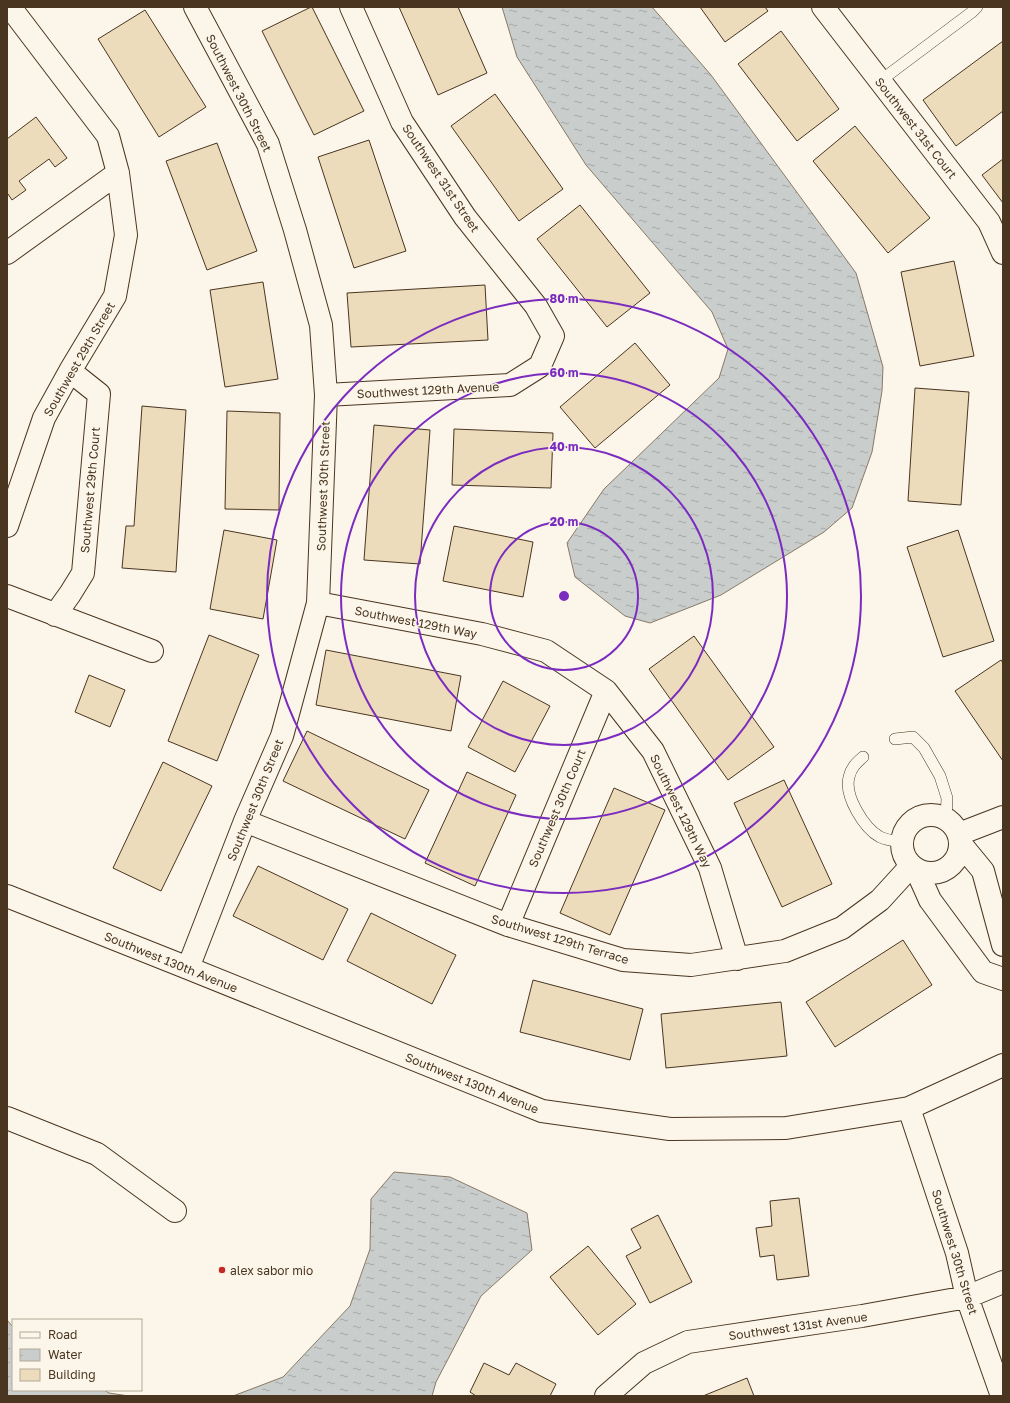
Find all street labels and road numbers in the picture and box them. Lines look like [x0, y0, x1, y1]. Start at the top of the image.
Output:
street label: Southwest 30th Street [203, 32, 275, 155]
street label: Southwest 31st Court [872, 74, 960, 182]
street label: Southwest 31st Street [399, 121, 483, 235]
street label: Southwest 29th Street [40, 299, 118, 419]
street label: Southwest 129th Avenue [356, 379, 500, 401]
street label: Southwest 30th Street [313, 421, 333, 551]
street label: Southwest 29th Court [77, 426, 103, 554]
street label: Southwest 129th Way [353, 603, 479, 641]
street label: Southwest 30th Street [224, 737, 286, 863]
street label: Southwest 30th Court [525, 746, 589, 869]
street label: Southwest 129th Way [647, 752, 715, 870]
street label: Southwest 129th Terrace [489, 911, 631, 967]
street label: Southwest 130th Avenue [102, 928, 240, 996]
street label: Southwest 130th Avenue [403, 1049, 541, 1117]
street label: Southwest 30th Street [929, 1188, 981, 1317]
street label: Southwest 131st Avenue [728, 1309, 868, 1343]

